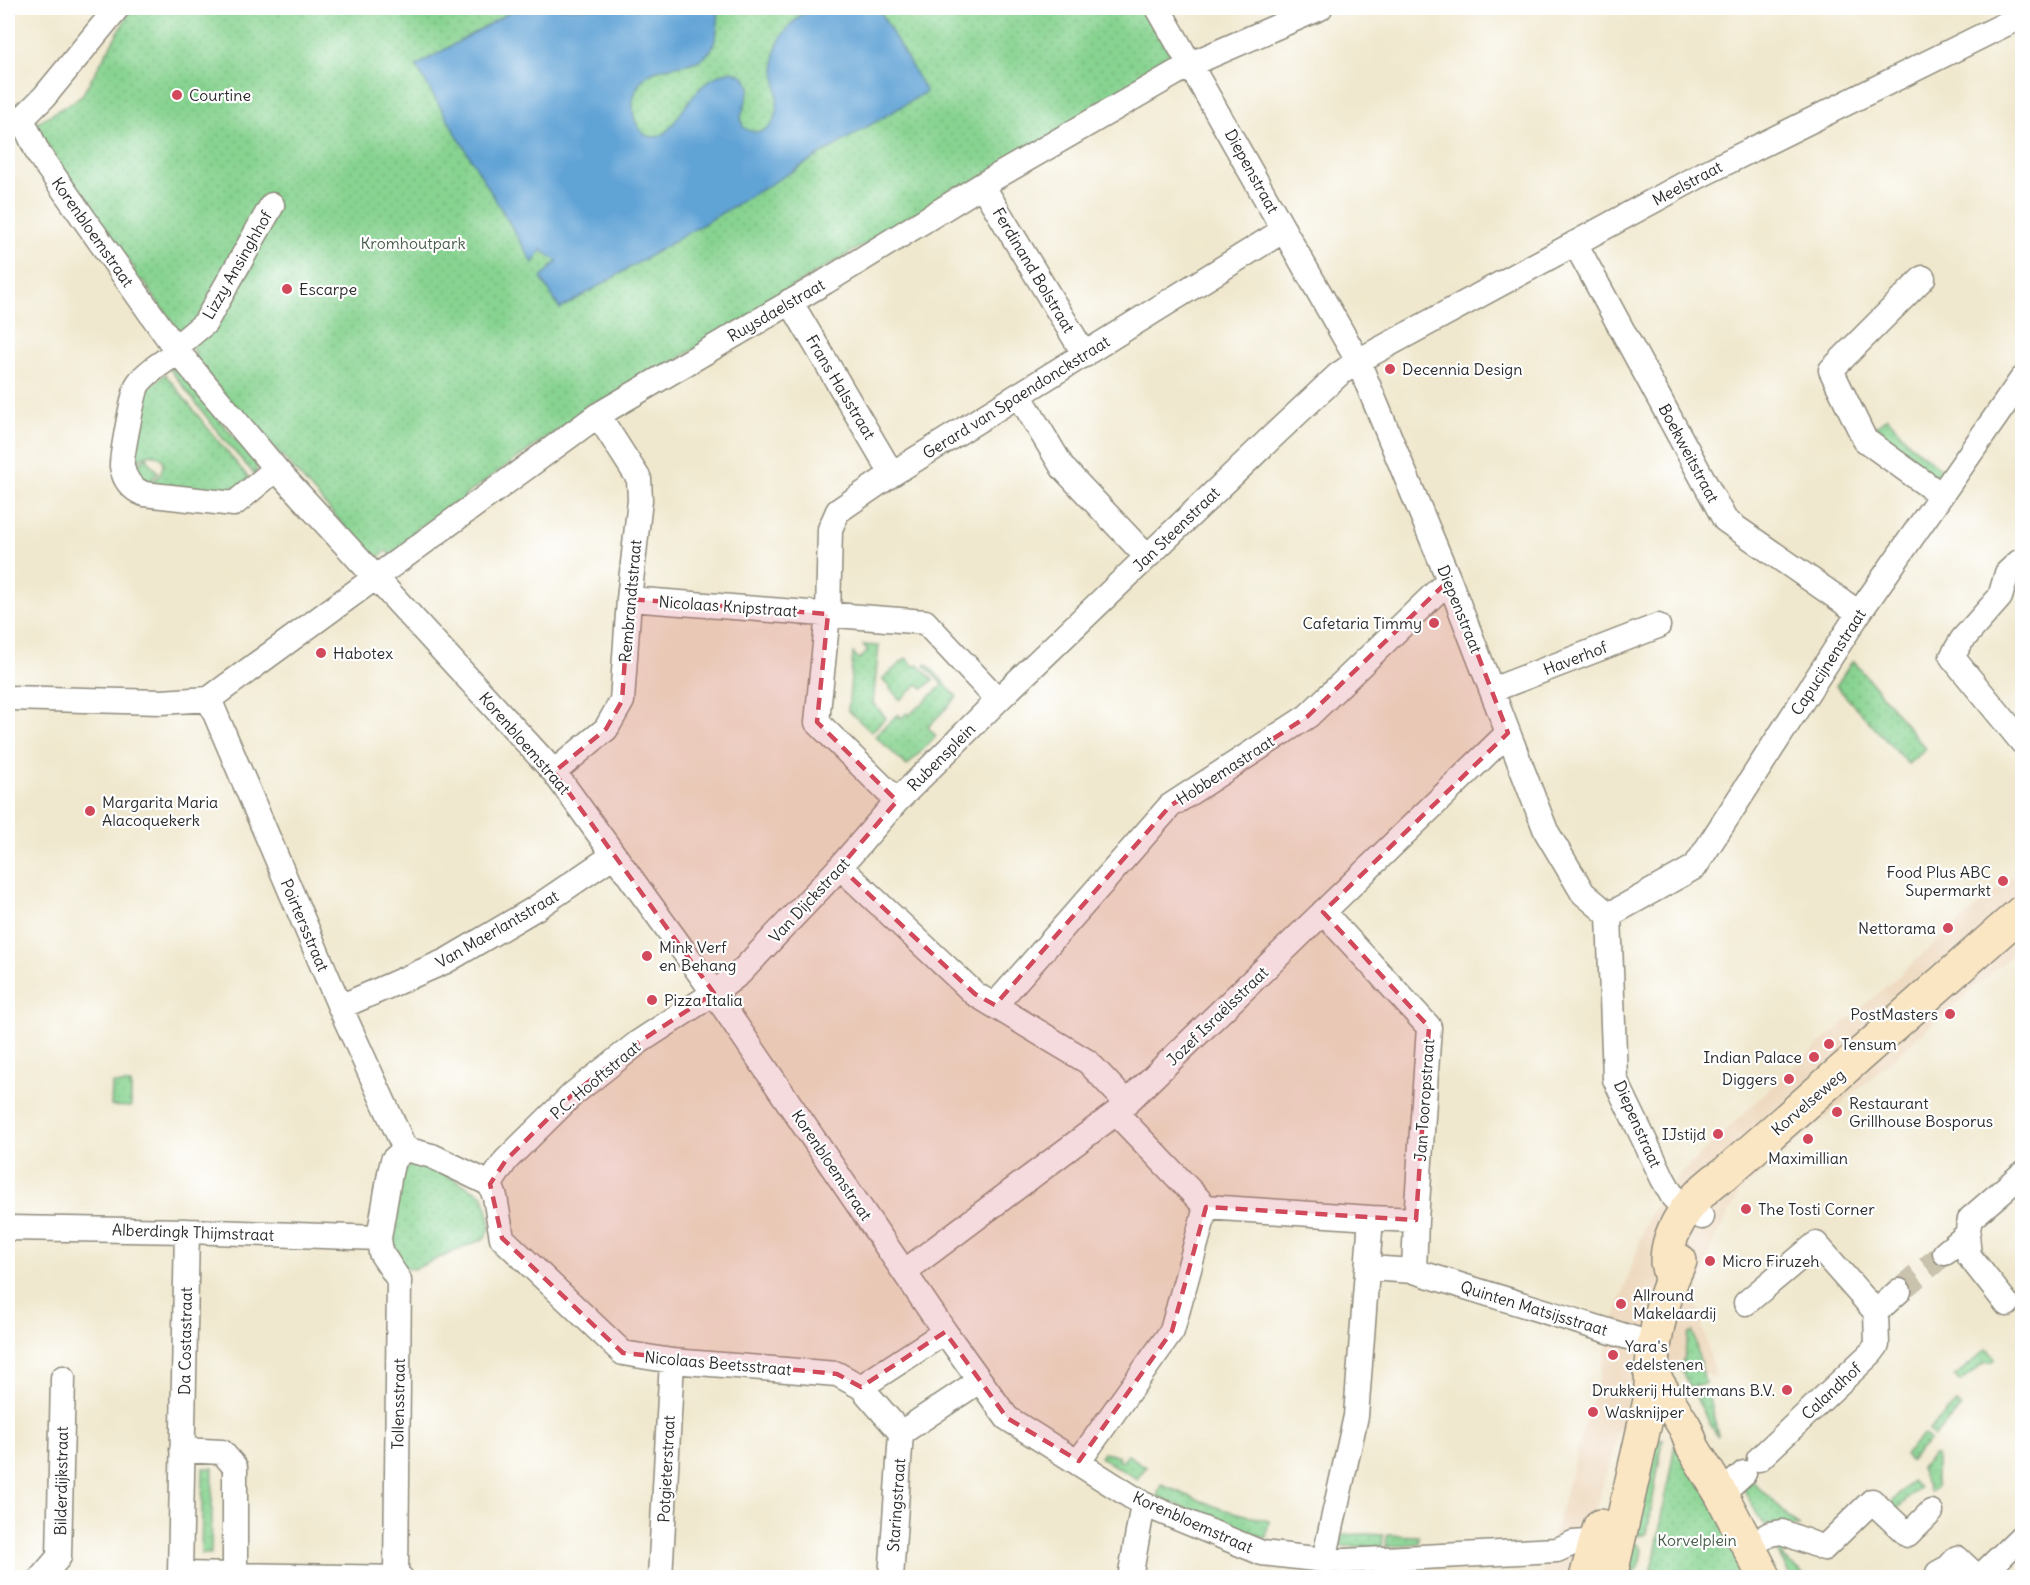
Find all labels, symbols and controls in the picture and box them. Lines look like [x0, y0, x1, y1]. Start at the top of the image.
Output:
place label: Courtine [189, 85, 251, 105]
marker: Courtine [170, 88, 184, 102]
street label: Diepenstraat [1221, 125, 1284, 217]
street label: Meelstraat [1649, 156, 1726, 210]
street label: Korenbloemstraat [48, 173, 139, 291]
street label: Ferdinand Bolstraat [989, 204, 1080, 337]
street label: Lizzy Ansinghhof [198, 207, 276, 323]
park label: Kromhoutpark [360, 233, 466, 253]
street label: Ruysdaelstraat [724, 274, 829, 346]
place label: Escarpe [299, 279, 357, 299]
marker: Escarpe [280, 282, 294, 296]
street label: Frans Halsstraat [802, 331, 880, 443]
street label: Gerard van Spaendonckstraat [919, 331, 1114, 463]
place label: Decennia Design [1402, 359, 1523, 379]
marker: Decennia Design [1383, 362, 1397, 376]
street label: Boekweitstraat [1655, 400, 1724, 506]
street label: Jan Steenstraat [1128, 482, 1224, 576]
street label: Rembrandtstraat [615, 538, 645, 663]
street label: Diepenstraat [1433, 562, 1487, 657]
street label: Nicolaas Knipstraat [658, 591, 799, 621]
street label: Capucijnenstraat [1786, 604, 1870, 719]
place label: Cafetaria Timmy [1302, 613, 1422, 633]
marker: Cafetaria Timmy [1427, 616, 1441, 630]
street label: Haverhof [1540, 636, 1611, 679]
place label: Habotex [333, 643, 393, 663]
marker: Habotex [314, 646, 328, 660]
street label: Korenbloemstraat [475, 688, 575, 799]
street label: Rubensplein [903, 719, 979, 795]
street label: Hobbemastraat [1172, 731, 1278, 809]
place label: Margarita Maria Alacoquekerk [102, 792, 218, 830]
marker: Margarita Maria Alacoquekerk [83, 804, 97, 818]
street label: Van Dijckstraat [765, 853, 854, 947]
place label: Food Plus ABC Supermarkt [1887, 862, 1992, 900]
marker: Food Plus ABC Supermarkt [1996, 874, 2010, 888]
street label: Poirtersstraat [277, 876, 334, 975]
street label: Van Maerlantstraat [432, 885, 562, 972]
place label: Nettorama [1858, 918, 1936, 938]
marker: Nettorama [1941, 921, 1955, 935]
place label: Mink Verf en Behang [659, 937, 736, 975]
marker: Mink Verf en Behang [640, 949, 654, 963]
street label: Jozef Israëlsstraat [1162, 962, 1272, 1070]
place label: Pizza Italia [664, 990, 743, 1010]
marker: Pizza Italia [645, 993, 659, 1007]
place label: PostMasters [1850, 1004, 1938, 1024]
marker: PostMasters [1943, 1007, 1957, 1021]
place label: Tensum [1841, 1034, 1897, 1054]
street label: P.C. Hooftstraat [546, 1036, 645, 1124]
street label: Jan Tooropstraat [1410, 1037, 1438, 1162]
marker: Tensum [1822, 1037, 1836, 1051]
place label: Indian Palace [1703, 1047, 1802, 1067]
marker: Indian Palace [1807, 1050, 1821, 1064]
street label: Korvelseweg [1767, 1065, 1849, 1139]
place label: Diggers [1722, 1069, 1777, 1089]
marker: Diggers [1782, 1072, 1796, 1086]
street label: Diepenstraat [1610, 1077, 1666, 1171]
place label: Restaurant Grillhouse Bosporus [1849, 1093, 1993, 1131]
marker: Restaurant Grillhouse Bosporus [1830, 1105, 1844, 1119]
street label: Korenbloemstraat [788, 1106, 877, 1225]
place label: IJstijd [1662, 1124, 1706, 1144]
marker: IJstijd [1711, 1127, 1725, 1141]
marker: Maximillian [1801, 1132, 1815, 1146]
place label: Maximillian [1768, 1148, 1848, 1168]
place label: The Tosti Corner [1758, 1199, 1875, 1219]
marker: The Tosti Corner [1739, 1202, 1753, 1216]
street label: Alberdingk Thijmstraat [112, 1219, 275, 1245]
place label: Micro Firuzeh [1722, 1251, 1820, 1271]
marker: Micro Firuzeh [1703, 1254, 1717, 1268]
street label: Quinten Matsijsstraat [1458, 1276, 1611, 1340]
place label: Allround Makelaardij [1633, 1285, 1716, 1323]
street label: Da Costastraat [174, 1286, 196, 1395]
marker: Allround Makelaardij [1614, 1297, 1628, 1311]
place label: Yara's edelstenen [1625, 1336, 1703, 1374]
street label: Nicolaas Beetsstraat [644, 1347, 793, 1379]
marker: Yara's edelstenen [1606, 1348, 1620, 1362]
street label: Tollensstraat [387, 1358, 409, 1450]
street label: Calandhof [1797, 1358, 1866, 1424]
place label: Drukkerij Hultermans B.V. [1592, 1380, 1775, 1400]
marker: Drukkerij Hultermans B.V. [1780, 1383, 1794, 1397]
place label: Wasknijper [1605, 1402, 1685, 1422]
marker: Wasknijper [1586, 1405, 1600, 1419]
street label: Potgieterstraat [653, 1414, 679, 1523]
street label: Bilderdijkstraat [50, 1426, 72, 1536]
street label: Staringstraat [883, 1457, 909, 1553]
street label: Korenbloemstraat [1130, 1487, 1257, 1558]
park label: Korvelplein [1657, 1530, 1737, 1550]

